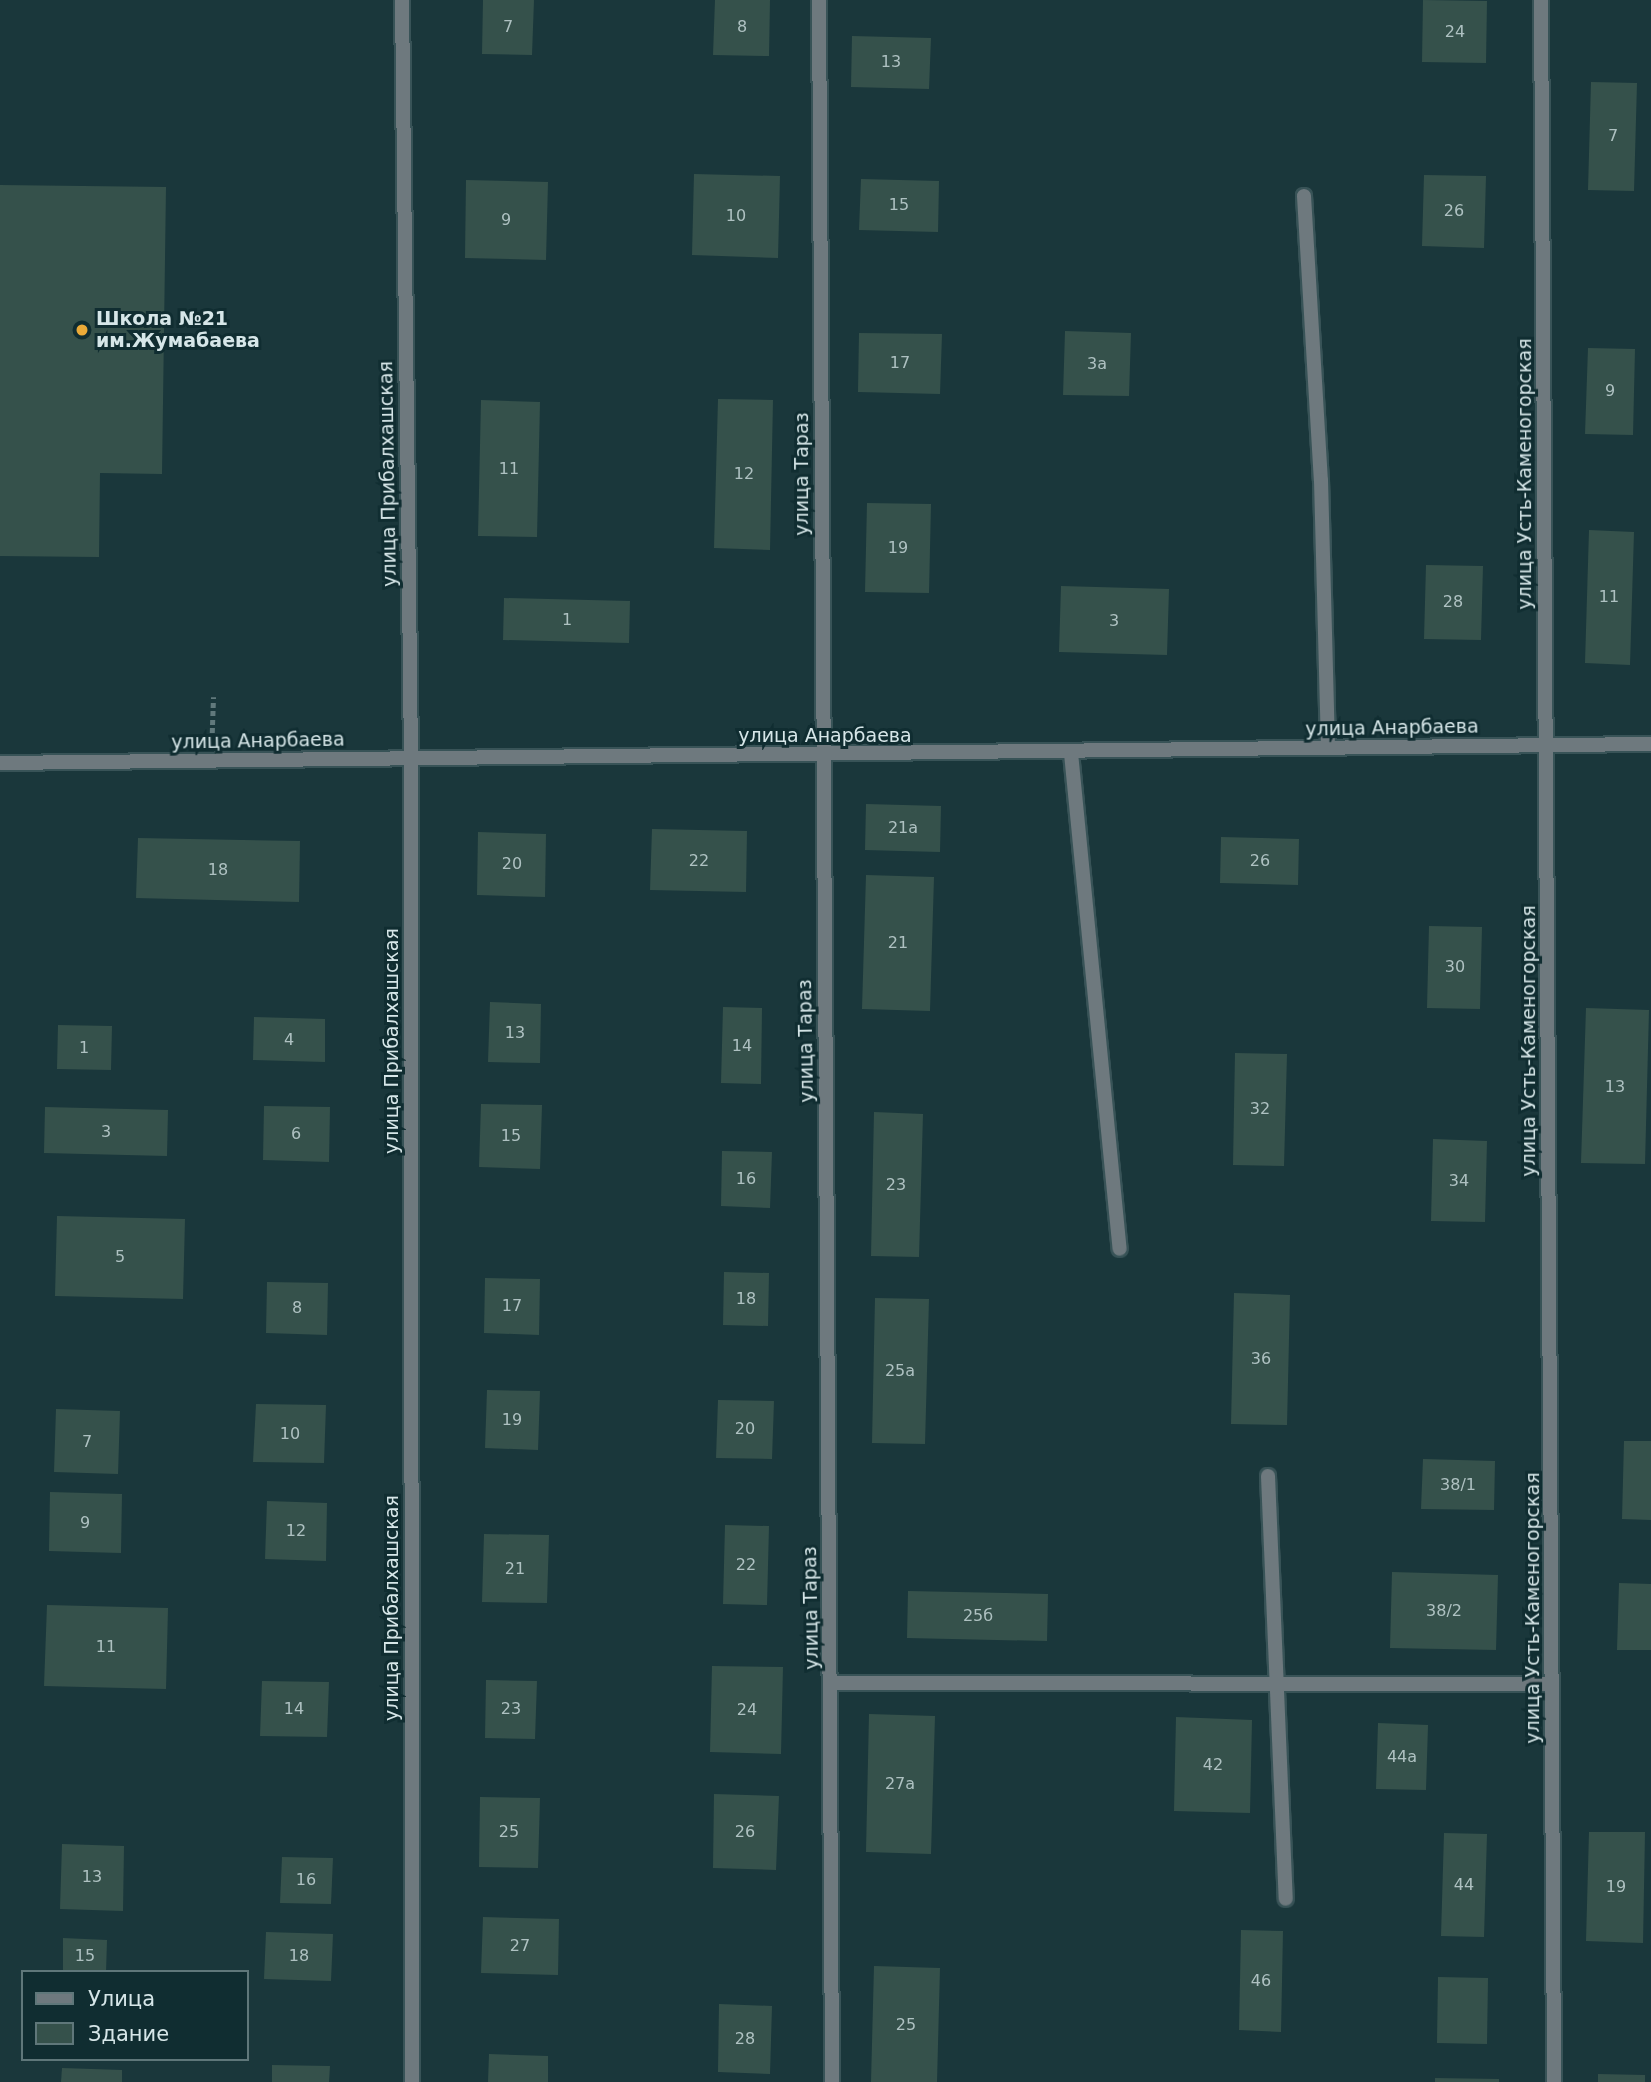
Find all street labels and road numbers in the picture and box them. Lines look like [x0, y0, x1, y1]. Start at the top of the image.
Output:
street label: улица Усть-Каменогорская [1514, 338, 1536, 610]
street label: улица Прибалхашская [375, 361, 401, 587]
street label: улица Тараз [791, 412, 813, 536]
street label: улица Анарбаева [1305, 715, 1479, 741]
street label: улица Анарбаева [738, 725, 912, 747]
street label: улица Анарбаева [171, 728, 345, 754]
street label: улица Усть-Каменогорская [1518, 905, 1540, 1177]
street label: улица Прибалхашская [381, 928, 403, 1154]
street label: улица Тараз [794, 979, 818, 1103]
street label: улица Усть-Каменогорская [1522, 1472, 1544, 1744]
street label: улица Прибалхашская [381, 1495, 403, 1721]
street label: улица Тараз [799, 1546, 823, 1670]

